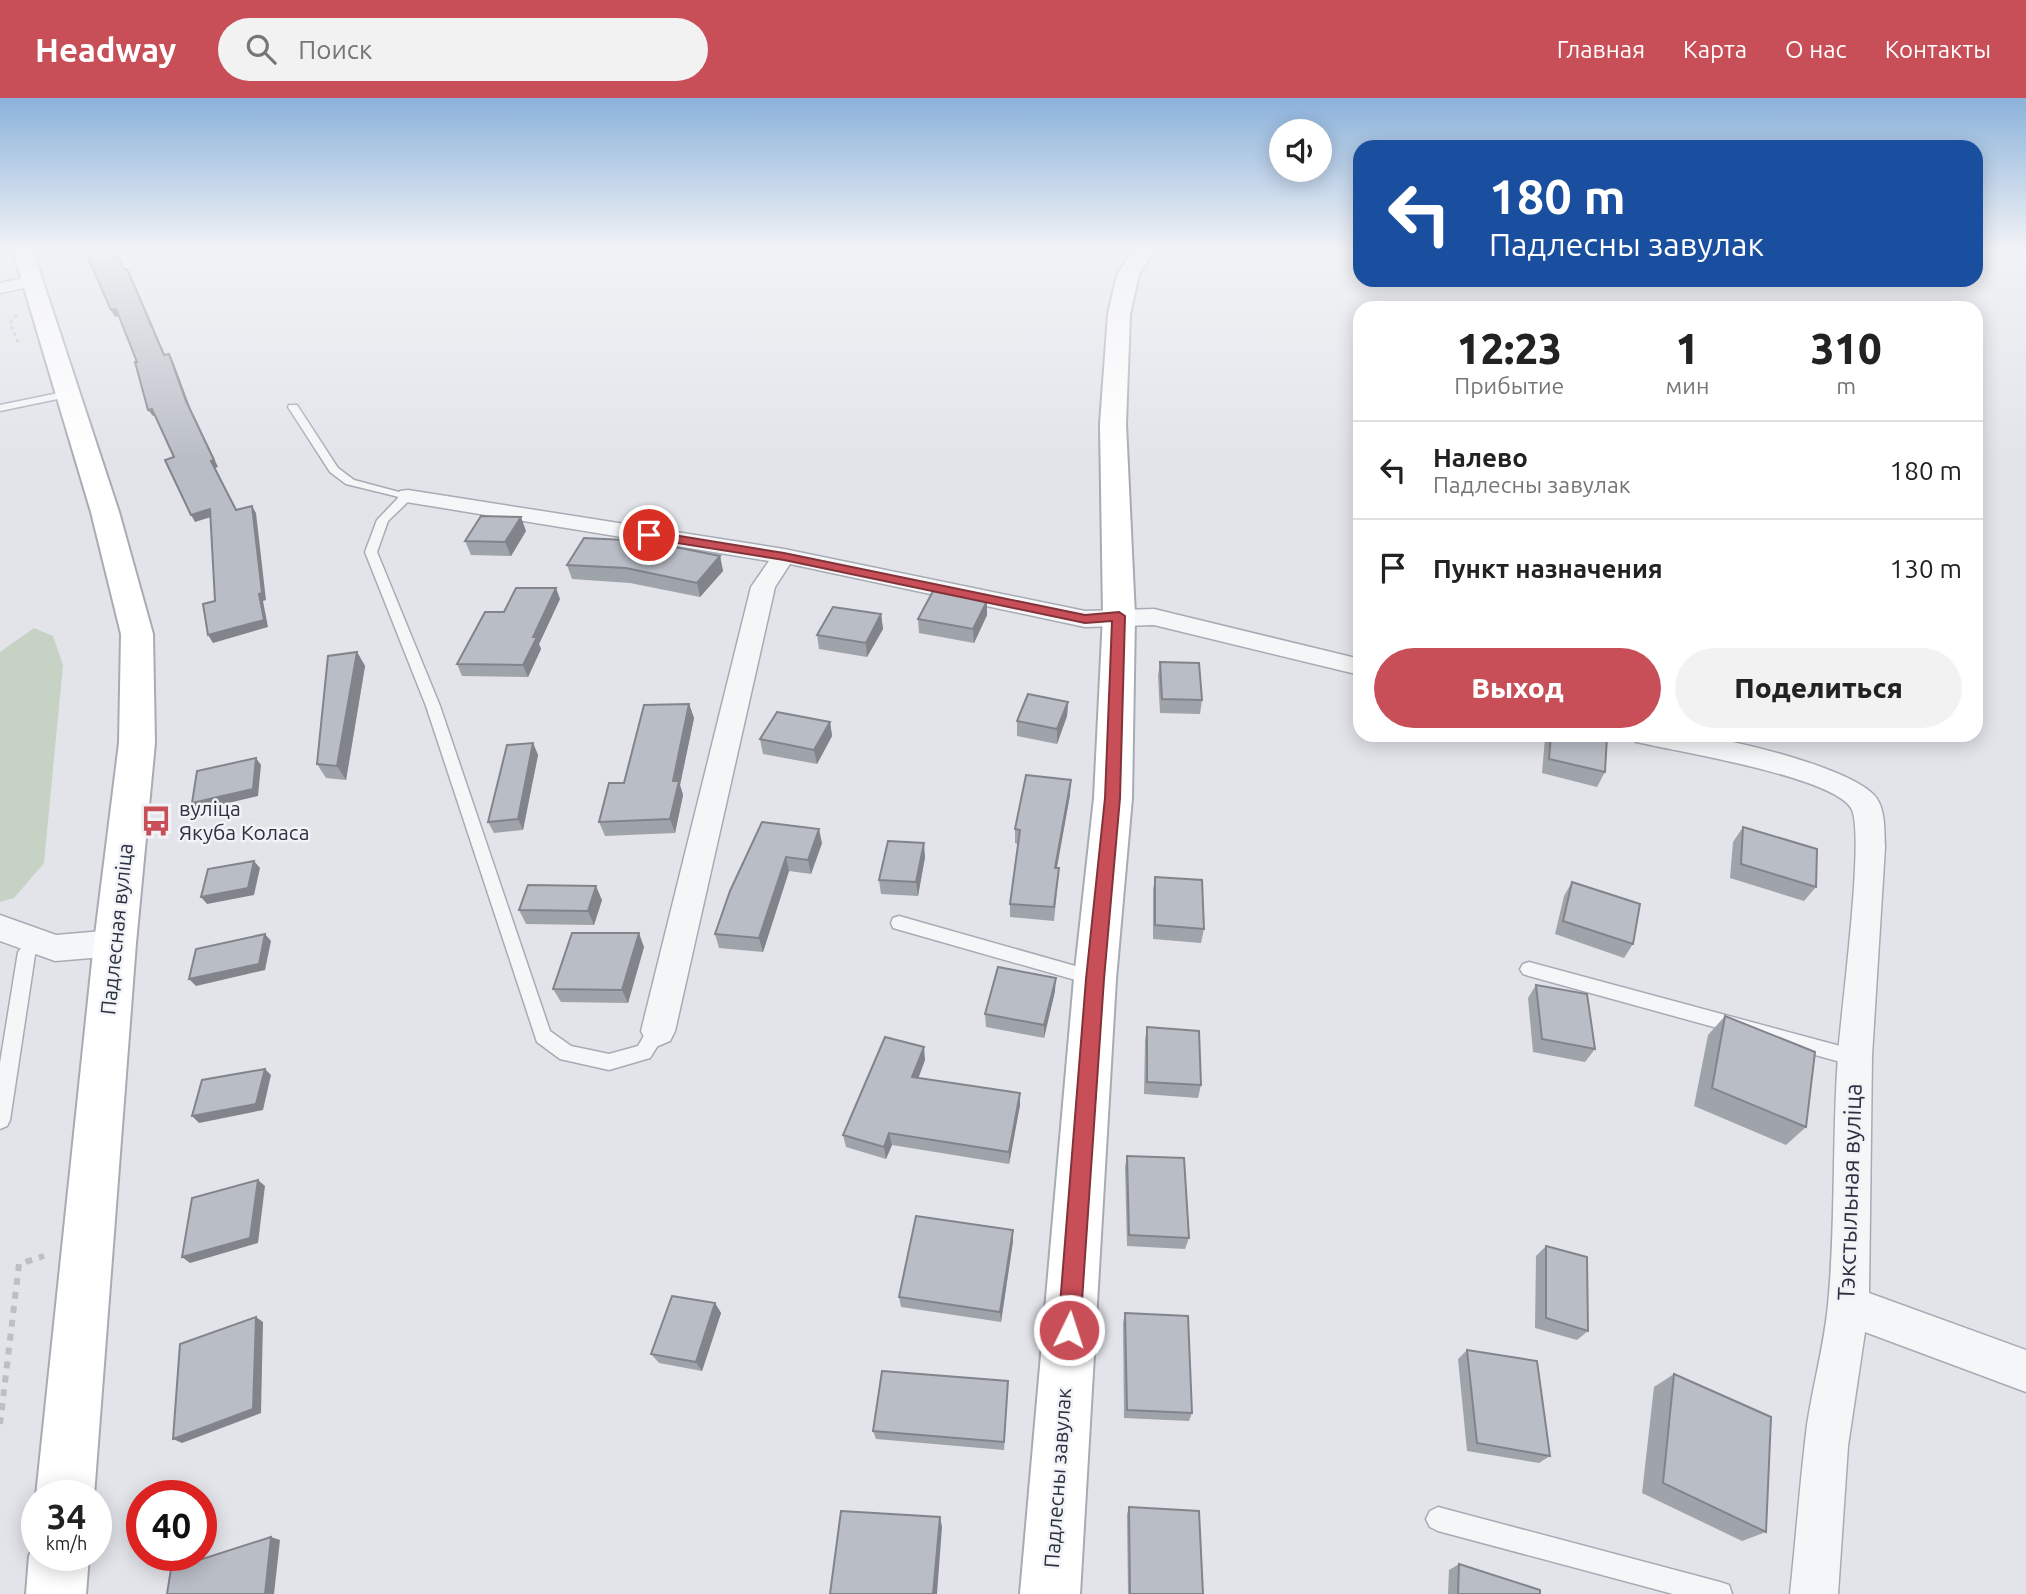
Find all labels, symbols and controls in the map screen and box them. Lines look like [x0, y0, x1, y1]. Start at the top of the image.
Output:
search box [218, 18, 708, 81]
icon: search [242, 30, 280, 68]
text: Headway [35, 31, 176, 68]
text: Поиск [298, 35, 372, 64]
text: Главная [1557, 36, 1645, 63]
text: Карта [1683, 36, 1747, 63]
text: О нас [1785, 36, 1847, 63]
text: Контакты [1885, 36, 1991, 63]
map controls [1269, 119, 1332, 182]
button: sound [1269, 119, 1332, 182]
icon: left [1374, 168, 1465, 259]
text: 180 m [1489, 168, 1626, 223]
text: Падлесны завулак [1489, 226, 1764, 262]
text: 12:23 [1457, 325, 1562, 372]
text: 1 [1676, 325, 1699, 372]
text: 310 [1811, 325, 1882, 372]
text: Прибытие [1454, 373, 1564, 398]
text: мин [1666, 373, 1709, 398]
text: m [1836, 373, 1856, 398]
text: Налево [1433, 443, 1528, 472]
icon: left [1374, 451, 1412, 489]
text: 180 m [1890, 456, 1962, 485]
text: Падлесны завулак [1433, 472, 1631, 497]
pin [619, 505, 679, 565]
icon: arrive [630, 516, 668, 554]
icon: arrive [1374, 549, 1412, 587]
text: Пункт назначения [1433, 554, 1663, 583]
text: 130 m [1890, 554, 1962, 583]
button: Выход [1374, 648, 1661, 728]
button: Поделиться [1675, 648, 1962, 728]
place label: вуліца Якуба Коласа [179, 796, 309, 844]
bus stop icon: вуліца Якуба Коласа [139, 804, 173, 838]
street label: Падлесная вуліца [95, 842, 137, 1016]
street label: Тэкстыльная вуліца [1832, 1083, 1867, 1301]
position arrow [1032, 1293, 1106, 1367]
street label: Падлесны завулак [1039, 1387, 1075, 1569]
speed limit sign: 40 [126, 1480, 217, 1571]
text: 34 [47, 1496, 86, 1536]
text: km/h [46, 1533, 87, 1553]

